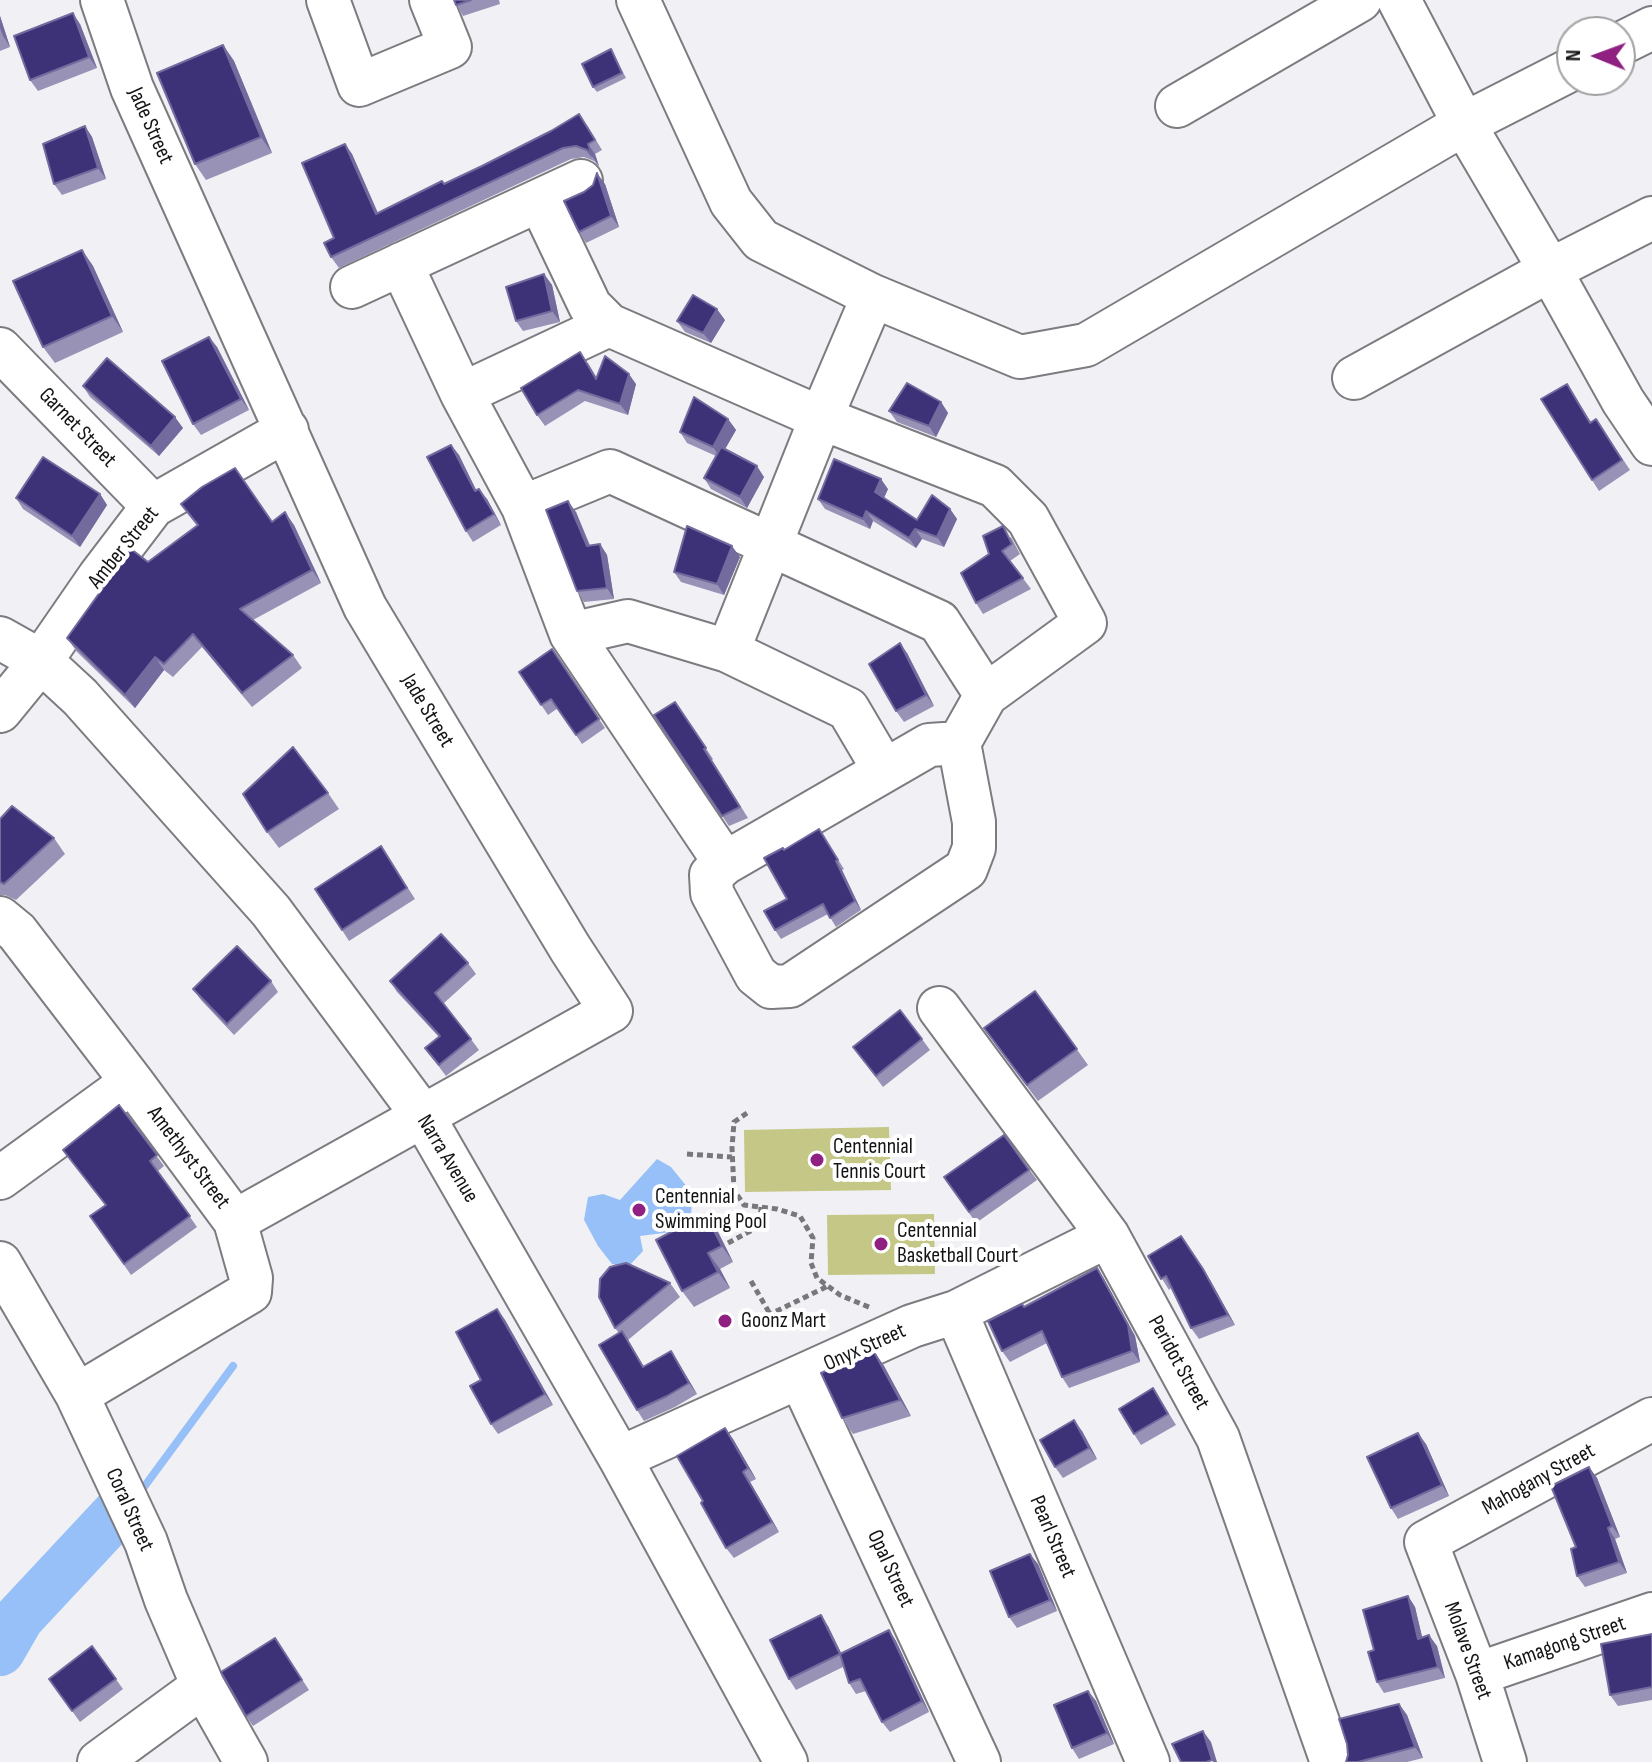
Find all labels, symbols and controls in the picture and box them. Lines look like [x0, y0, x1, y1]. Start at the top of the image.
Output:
north arrow [1556, 16, 1636, 96]
text: N [1560, 49, 1587, 62]
street label: Jade Street [121, 84, 179, 168]
street label: Garnet Street [33, 383, 121, 473]
street label: Amber Street [83, 502, 165, 594]
street label: Jade Street [395, 670, 459, 752]
street label: Amethyst Street [141, 1101, 235, 1215]
street label: Narra Avenue [411, 1110, 483, 1208]
place label: Centennial Tennis Court [833, 1134, 926, 1186]
marker: Centennial Tennis Court [808, 1151, 826, 1169]
place label: Centennial Swimming Pool [655, 1184, 767, 1236]
marker: Centennial Swimming Pool [630, 1201, 648, 1219]
place label: Centennial Basketball Court [897, 1218, 1018, 1270]
marker: Centennial Basketball Court [872, 1235, 890, 1253]
place label: Goonz Mart [741, 1308, 826, 1334]
street label: Peridot Street [1141, 1311, 1215, 1415]
marker: Goonz Mart [716, 1312, 734, 1330]
street label: Onyx Street [820, 1318, 910, 1378]
street label: Mahogany Street [1478, 1438, 1600, 1522]
street label: Coral Street [99, 1464, 159, 1556]
street label: Pearl Street [1023, 1492, 1081, 1582]
street label: Opal Street [861, 1526, 919, 1612]
street label: Molave Street [1437, 1599, 1497, 1703]
street label: Kamagong Street [1501, 1611, 1629, 1677]

